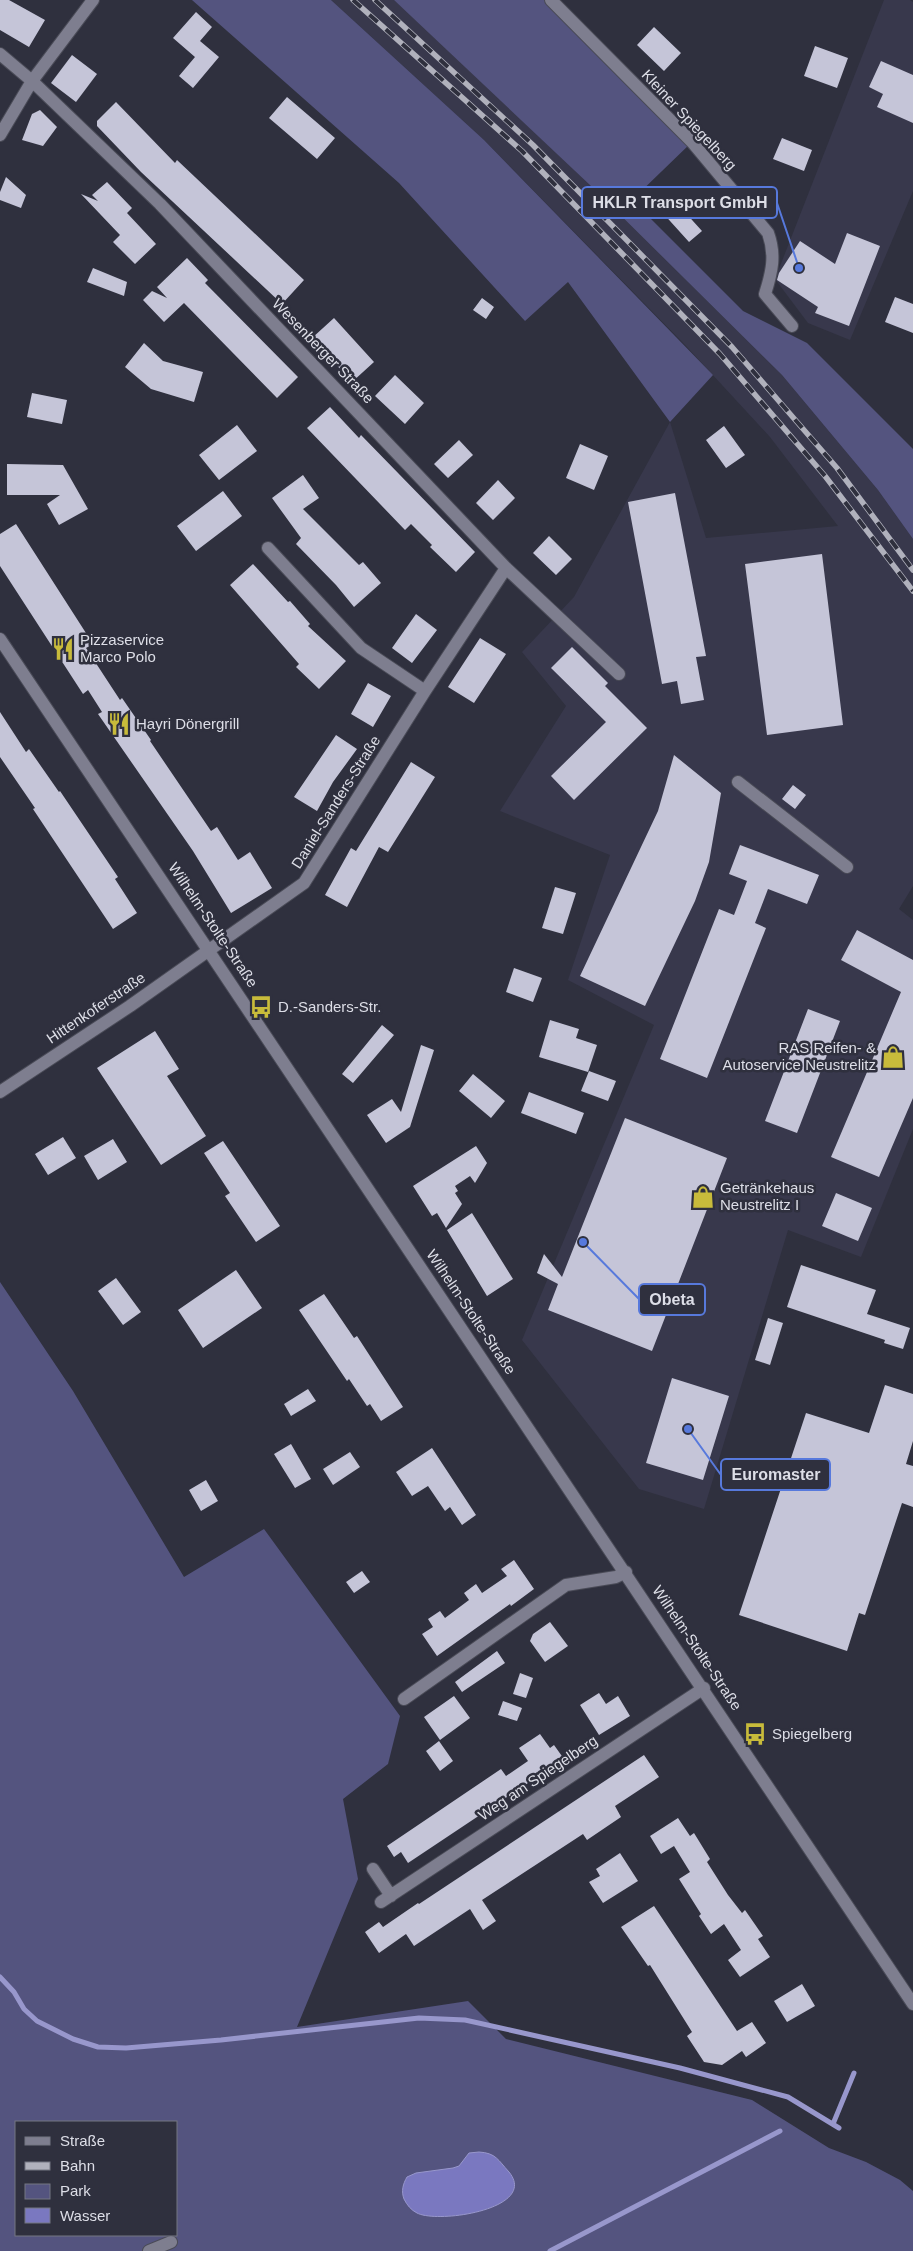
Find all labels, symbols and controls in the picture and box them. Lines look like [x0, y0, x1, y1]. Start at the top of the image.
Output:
street label: Kleiner Spiegelberg [639, 66, 740, 173]
callout: HKLR Transport GmbH [582, 187, 777, 218]
text: HKLR Transport GmbH [592, 194, 768, 211]
street label: Wesenberger Straße [269, 295, 378, 407]
place label: Pizzaservice Marco Polo [80, 631, 164, 665]
restaurant icon: Pizzaservice Marco Polo [50, 636, 76, 662]
restaurant icon: Hayri Dönergrill [106, 711, 132, 737]
place label: Hayri Dönergrill [136, 715, 239, 732]
street label: Daniel-Sanders-Straße [288, 732, 383, 871]
street label: Wilhelm-Stolte-Straße [165, 859, 261, 990]
street label: Hittenkoferstraße [43, 968, 148, 1047]
bus stop icon: D.-Sanders-Str. [248, 994, 274, 1020]
place label: D.-Sanders-Str. [278, 998, 381, 1015]
place label: RAS Reifen- & Autoservice Neustrelitz [723, 1039, 876, 1073]
shop icon: RAS Reifen- & Autoservice Neustrelitz [880, 1044, 906, 1070]
place label: Getränkehaus Neustrelitz I [720, 1179, 814, 1213]
shop icon: Getränkehaus Neustrelitz I [690, 1184, 716, 1210]
street label: Wilhelm-Stolte-Straße [423, 1246, 519, 1377]
callout: Obeta [639, 1284, 705, 1315]
text: Obeta [649, 1291, 695, 1308]
callout: Euromaster [721, 1459, 830, 1490]
text: Euromaster [732, 1466, 820, 1483]
street label: Wilhelm-Stolte-Straße [649, 1582, 745, 1713]
bus stop icon: Spiegelberg [742, 1721, 768, 1747]
place label: Spiegelberg [772, 1725, 852, 1742]
street label: Weg am Spiegelberg [475, 1731, 600, 1824]
legend [15, 2121, 178, 2236]
text: Straße [60, 2132, 105, 2149]
text: Bahn [60, 2157, 95, 2174]
text: Park [60, 2182, 91, 2199]
text: Wasser [60, 2207, 110, 2224]

